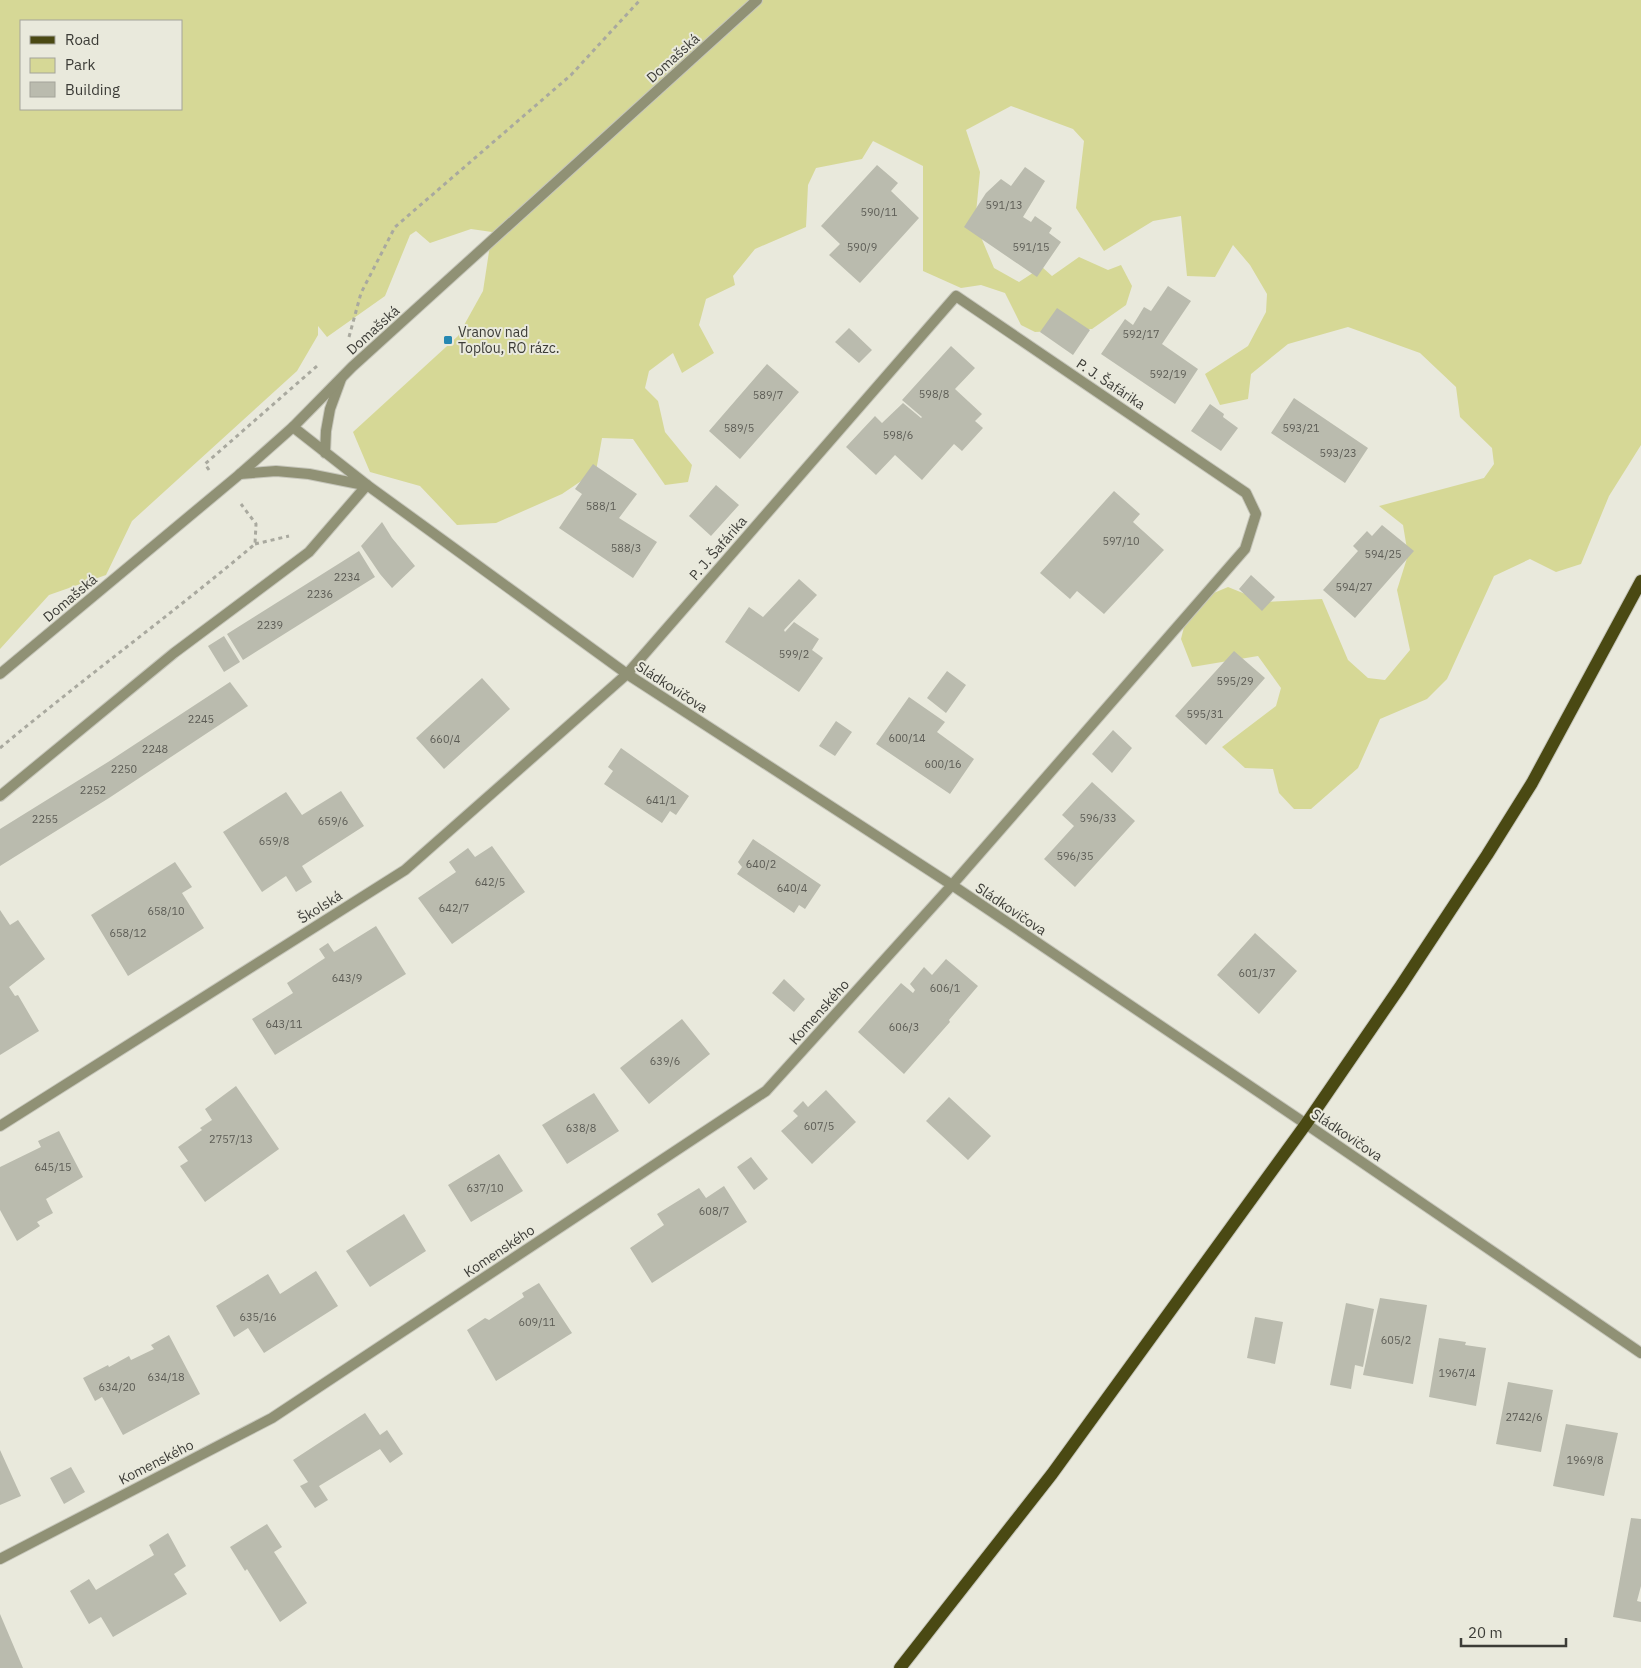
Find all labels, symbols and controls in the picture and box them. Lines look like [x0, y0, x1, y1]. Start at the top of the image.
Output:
legend [20, 20, 182, 110]
street label: Domašská [643, 29, 704, 87]
text: Road [65, 30, 100, 49]
text: Park [65, 55, 95, 74]
text: Building [65, 80, 120, 99]
house number: 591/13 [985, 198, 1023, 212]
house number: 590/11 [860, 205, 898, 219]
house number: 590/9 [847, 240, 877, 254]
house number: 591/15 [1012, 240, 1050, 254]
street label: Domašská [343, 301, 404, 359]
place label: Vranov nad Topľou, RO rázc. [458, 323, 560, 357]
house number: 592/17 [1122, 327, 1160, 341]
marker: Vranov nad Topľou, RO rázc. [442, 334, 454, 346]
street label: P. J. Šafárika [1073, 354, 1150, 414]
house number: 592/19 [1149, 367, 1187, 381]
house number: 598/8 [919, 387, 949, 401]
house number: 589/7 [753, 388, 783, 402]
house number: 589/5 [724, 421, 754, 435]
house number: 593/21 [1282, 421, 1320, 435]
house number: 598/6 [883, 428, 913, 442]
house number: 593/23 [1319, 446, 1357, 460]
house number: 588/1 [586, 499, 617, 513]
street label: P. J. Šafárika [684, 511, 751, 584]
house number: 597/10 [1102, 534, 1140, 548]
house number: 588/3 [611, 541, 641, 555]
house number: 594/25 [1364, 547, 1402, 561]
street label: Domašská [39, 570, 101, 626]
house number: 2234 [334, 570, 361, 584]
house number: 594/27 [1335, 580, 1373, 594]
house number: 2236 [307, 587, 333, 601]
house number: 2239 [257, 618, 283, 632]
house number: 599/2 [779, 647, 809, 661]
street label: Sládkovičova [633, 657, 712, 717]
house number: 595/29 [1216, 674, 1254, 688]
house number: 595/31 [1186, 707, 1224, 721]
house number: 2245 [188, 712, 214, 726]
house number: 600/14 [888, 731, 926, 745]
house number: 660/4 [430, 732, 461, 746]
house number: 2248 [142, 742, 168, 756]
house number: 600/16 [924, 757, 962, 771]
house number: 2250 [111, 762, 137, 776]
house number: 2252 [80, 783, 106, 797]
house number: 641/1 [646, 793, 677, 807]
house number: 596/33 [1079, 811, 1117, 825]
house number: 2255 [32, 812, 58, 826]
house number: 659/6 [318, 814, 348, 828]
house number: 659/8 [259, 834, 289, 848]
house number: 596/35 [1056, 849, 1094, 863]
house number: 640/2 [746, 857, 776, 871]
house number: 642/5 [475, 875, 505, 889]
street label: Sládkovičova [972, 879, 1050, 940]
house number: 640/4 [777, 881, 808, 895]
street label: Školská [294, 885, 346, 927]
house number: 642/7 [439, 901, 469, 915]
house number: 658/10 [147, 904, 185, 918]
house number: 658/12 [109, 926, 147, 940]
house number: 601/37 [1238, 966, 1276, 980]
house number: 643/9 [332, 971, 362, 985]
street label: Komenského [785, 976, 853, 1048]
house number: 606/1 [930, 981, 961, 995]
house number: 643/11 [265, 1017, 303, 1031]
house number: 606/3 [889, 1020, 919, 1034]
house number: 639/6 [650, 1054, 680, 1068]
street label: Sládkovičova [1308, 1105, 1386, 1166]
house number: 607/5 [804, 1119, 834, 1133]
house number: 638/8 [566, 1121, 596, 1135]
house number: 2757/13 [209, 1132, 253, 1146]
house number: 645/15 [34, 1160, 72, 1174]
house number: 637/10 [466, 1181, 504, 1195]
house number: 608/7 [699, 1204, 729, 1218]
street label: Komenského [460, 1221, 538, 1281]
house number: 635/16 [239, 1310, 277, 1324]
house number: 609/11 [518, 1315, 556, 1329]
house number: 605/2 [1381, 1333, 1411, 1347]
house number: 1967/4 [1438, 1366, 1476, 1380]
house number: 634/18 [147, 1370, 185, 1384]
house number: 634/20 [98, 1380, 136, 1394]
house number: 2742/6 [1505, 1410, 1543, 1424]
street label: Komenského [116, 1435, 197, 1489]
house number: 1969/8 [1566, 1453, 1604, 1467]
scale bar [1461, 1616, 1566, 1648]
text: 20 m [1468, 1623, 1503, 1642]

